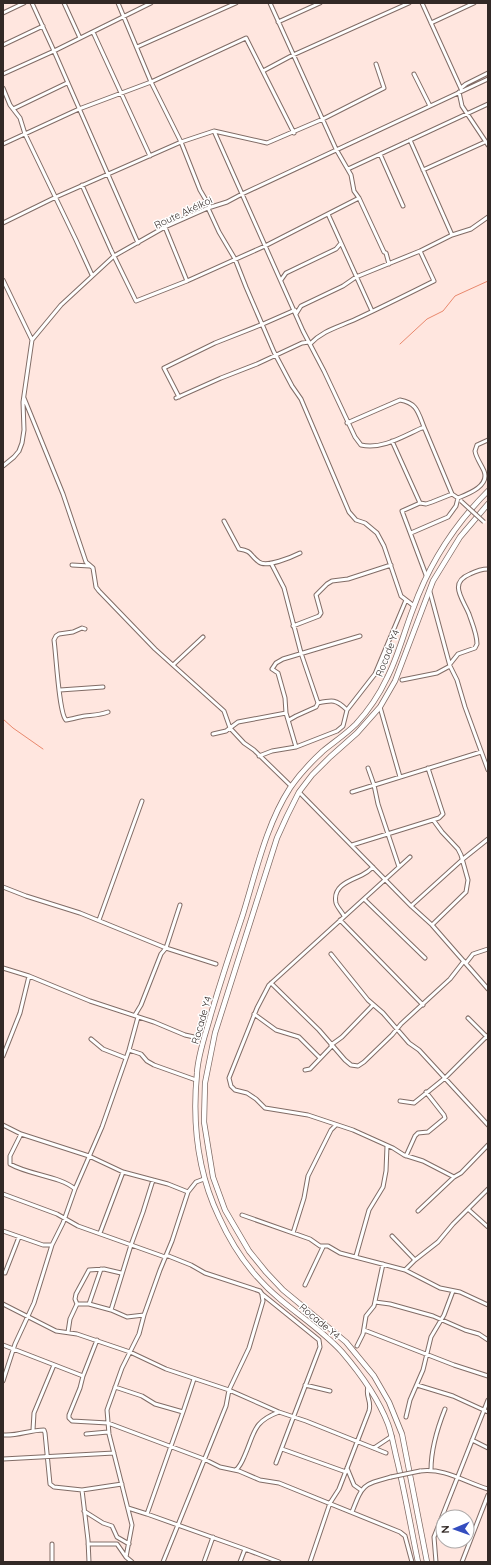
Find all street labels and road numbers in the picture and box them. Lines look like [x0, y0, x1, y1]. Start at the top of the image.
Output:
street label: Route Akéikoi [152, 193, 214, 232]
street label: Rocade Y4 [373, 628, 402, 678]
street label: Rocade Y4 [188, 995, 215, 1046]
street label: Rocade Y4 [297, 1301, 343, 1342]

